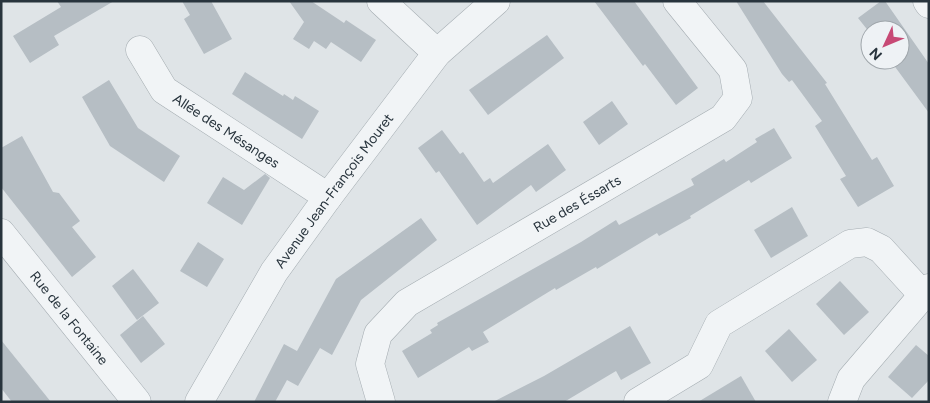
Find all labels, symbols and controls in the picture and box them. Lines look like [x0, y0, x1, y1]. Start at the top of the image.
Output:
north arrow [860, 20, 910, 70]
text: N [866, 44, 886, 63]
street label: Allée des Mésanges [170, 90, 283, 172]
street label: Avenue Jean-François Mouret [271, 110, 397, 271]
street label: Rue des Éssarts [530, 171, 624, 236]
street label: Rue de la Fontaine [27, 268, 112, 368]

